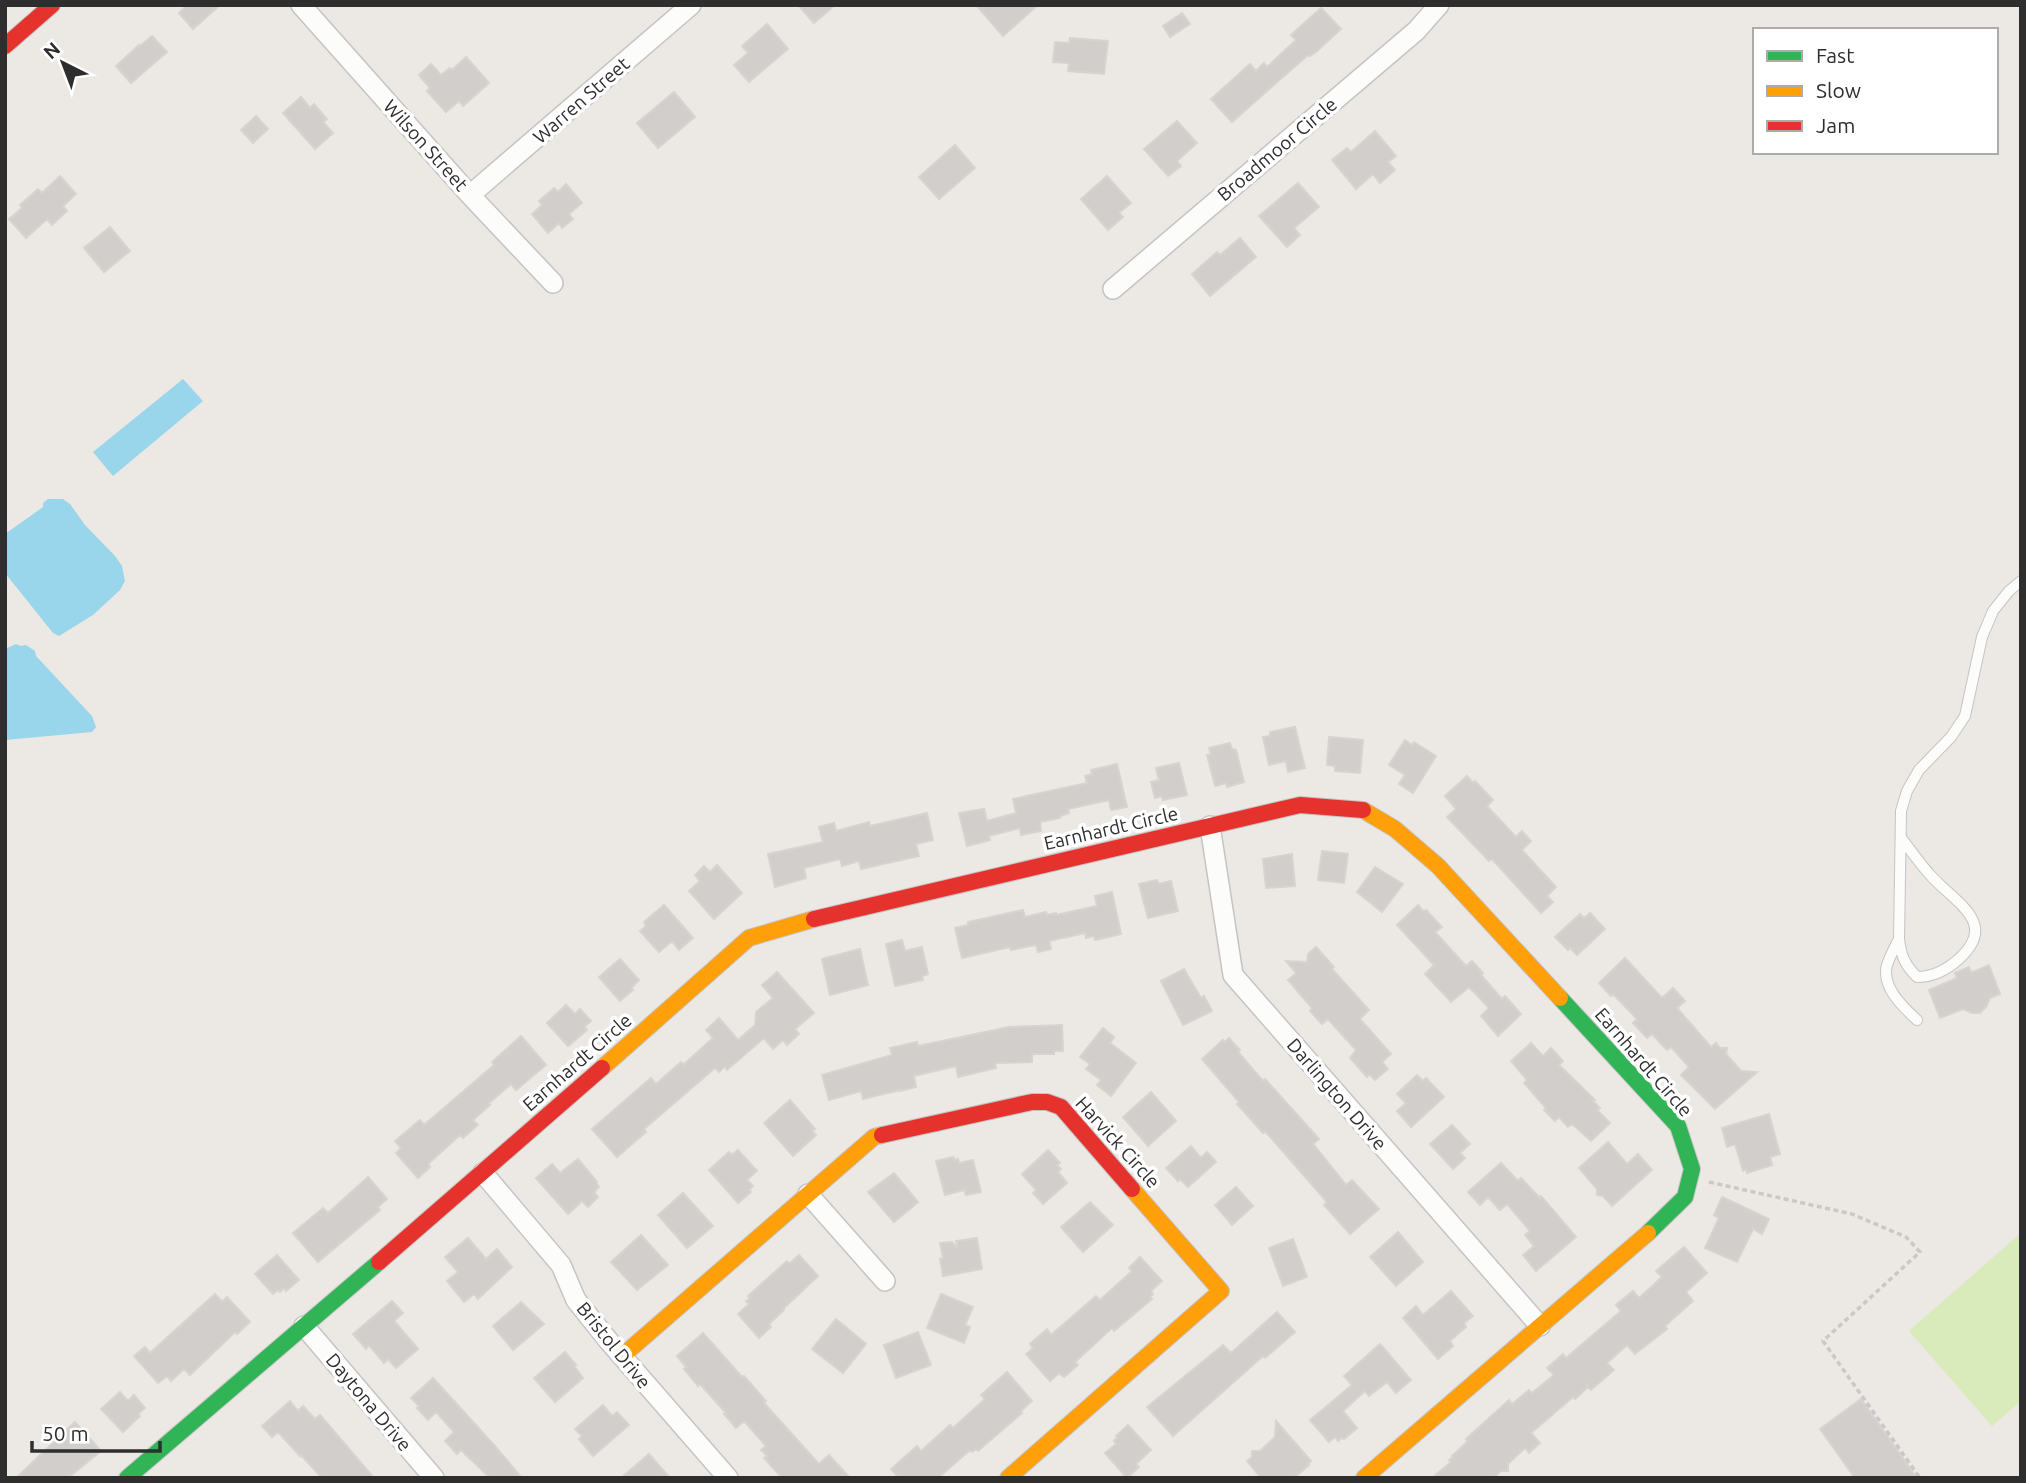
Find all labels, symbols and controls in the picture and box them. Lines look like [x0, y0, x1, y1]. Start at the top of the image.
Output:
north arrow [28, 28, 98, 98]
legend [1753, 28, 1998, 154]
text: N [39, 37, 64, 63]
text: Fast [1816, 43, 1854, 67]
street label: Warren Street [528, 52, 634, 148]
text: Slow [1816, 78, 1861, 102]
street label: Broadmoor Circle [1213, 93, 1341, 205]
street label: Wilson Street [379, 95, 473, 196]
text: Jam [1816, 113, 1855, 137]
street label: Earnhardt Circle [1042, 802, 1180, 854]
street label: Earnhardt Circle [1591, 1003, 1697, 1121]
street label: Earnhardt Circle [518, 1009, 636, 1115]
street label: Darlington Drive [1283, 1034, 1391, 1154]
street label: Harvick Circle [1071, 1092, 1165, 1192]
street label: Bristol Drive [572, 1297, 656, 1393]
street label: Daytona Drive [322, 1349, 416, 1455]
scale bar [32, 1410, 159, 1454]
text: 50 m [42, 1421, 89, 1445]

